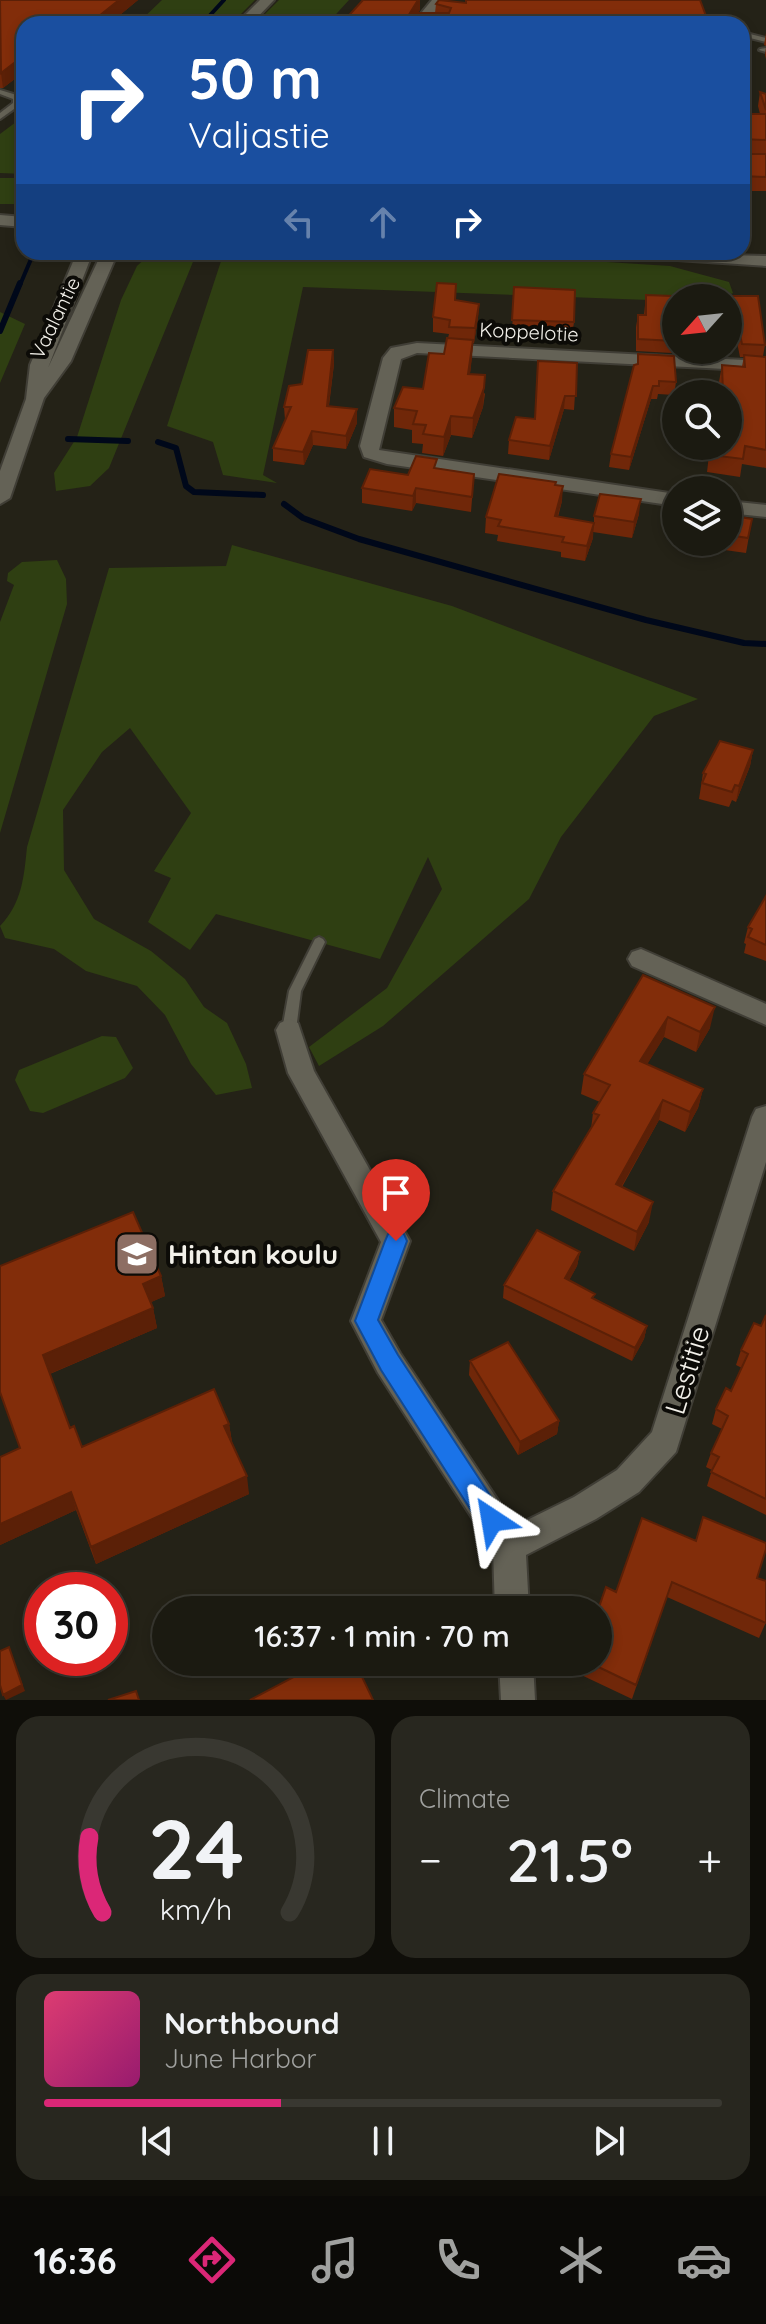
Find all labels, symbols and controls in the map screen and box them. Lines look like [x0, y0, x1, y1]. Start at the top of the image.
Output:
text: 50 m [188, 43, 322, 113]
icon: right [56, 48, 160, 152]
text: Valjastie [188, 112, 330, 157]
icon: left [277, 200, 321, 244]
icon: ahead [361, 200, 405, 244]
icon: right [445, 200, 489, 244]
street label: Vaalantie [24, 273, 85, 363]
north arrow [662, 284, 742, 364]
map controls [662, 284, 742, 556]
street label: Koppelotie [479, 316, 579, 347]
button: search [662, 380, 742, 460]
button: layers [662, 476, 742, 556]
pin [362, 1159, 430, 1241]
icon: arrive [374, 1171, 418, 1215]
school or university icon: Hintan koulu [113, 1230, 161, 1278]
place label: Hintan koulu [168, 1236, 338, 1271]
street label: Lestitie [657, 1321, 717, 1418]
position arrow [450, 1478, 534, 1562]
speed limit sign: 30 [24, 1572, 128, 1676]
text: 16:37 · 1 min · 70 m [254, 1617, 510, 1655]
text: Climate [419, 1782, 510, 1815]
text: 24 [147, 1796, 244, 1900]
text: 21.5° [506, 1822, 633, 1897]
text: − [419, 1832, 442, 1887]
text: + [697, 1832, 722, 1887]
text: km/h [159, 1891, 232, 1927]
text: Northbound [164, 2004, 340, 2042]
text: June Harbor [164, 2042, 316, 2075]
icon: previous [135, 2119, 179, 2163]
icon: pause [361, 2119, 405, 2163]
icon: next [587, 2119, 631, 2163]
icon: directions [184, 2232, 240, 2288]
icon: music [307, 2232, 363, 2288]
icon: phone [430, 2232, 486, 2288]
icon: climate [553, 2232, 609, 2288]
icon: car [676, 2232, 732, 2288]
text: 16:36 [34, 2238, 117, 2283]

